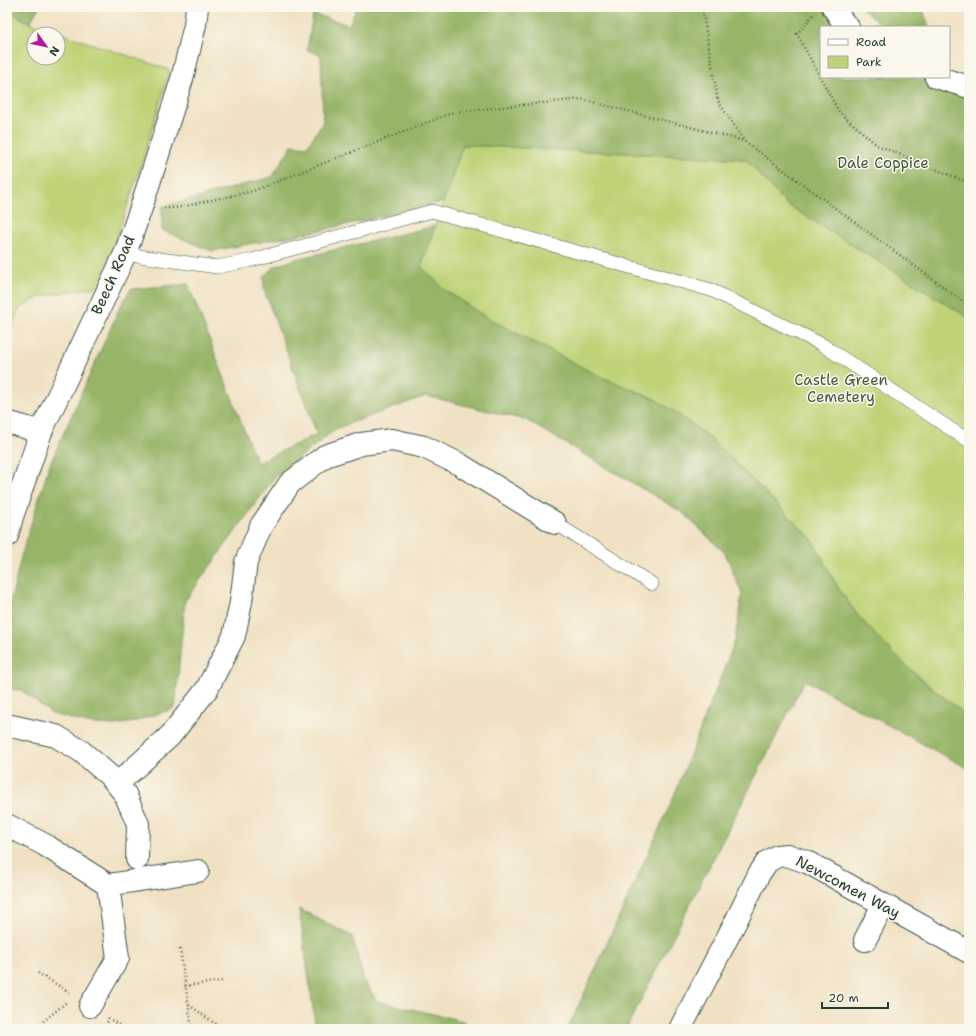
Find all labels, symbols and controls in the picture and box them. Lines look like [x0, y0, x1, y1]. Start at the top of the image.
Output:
north arrow [26, 26, 66, 66]
legend [820, 26, 950, 78]
text: Road [856, 34, 887, 50]
text: N [45, 43, 63, 59]
text: Park [856, 54, 882, 70]
park label: Dale Coppice [837, 153, 929, 173]
street label: Beech Road [87, 232, 140, 318]
park label: Castle Green Cemetery [794, 370, 888, 407]
street label: Newcomen Way [792, 851, 904, 923]
scale bar [822, 984, 888, 1010]
text: 20 m [828, 990, 859, 1006]

